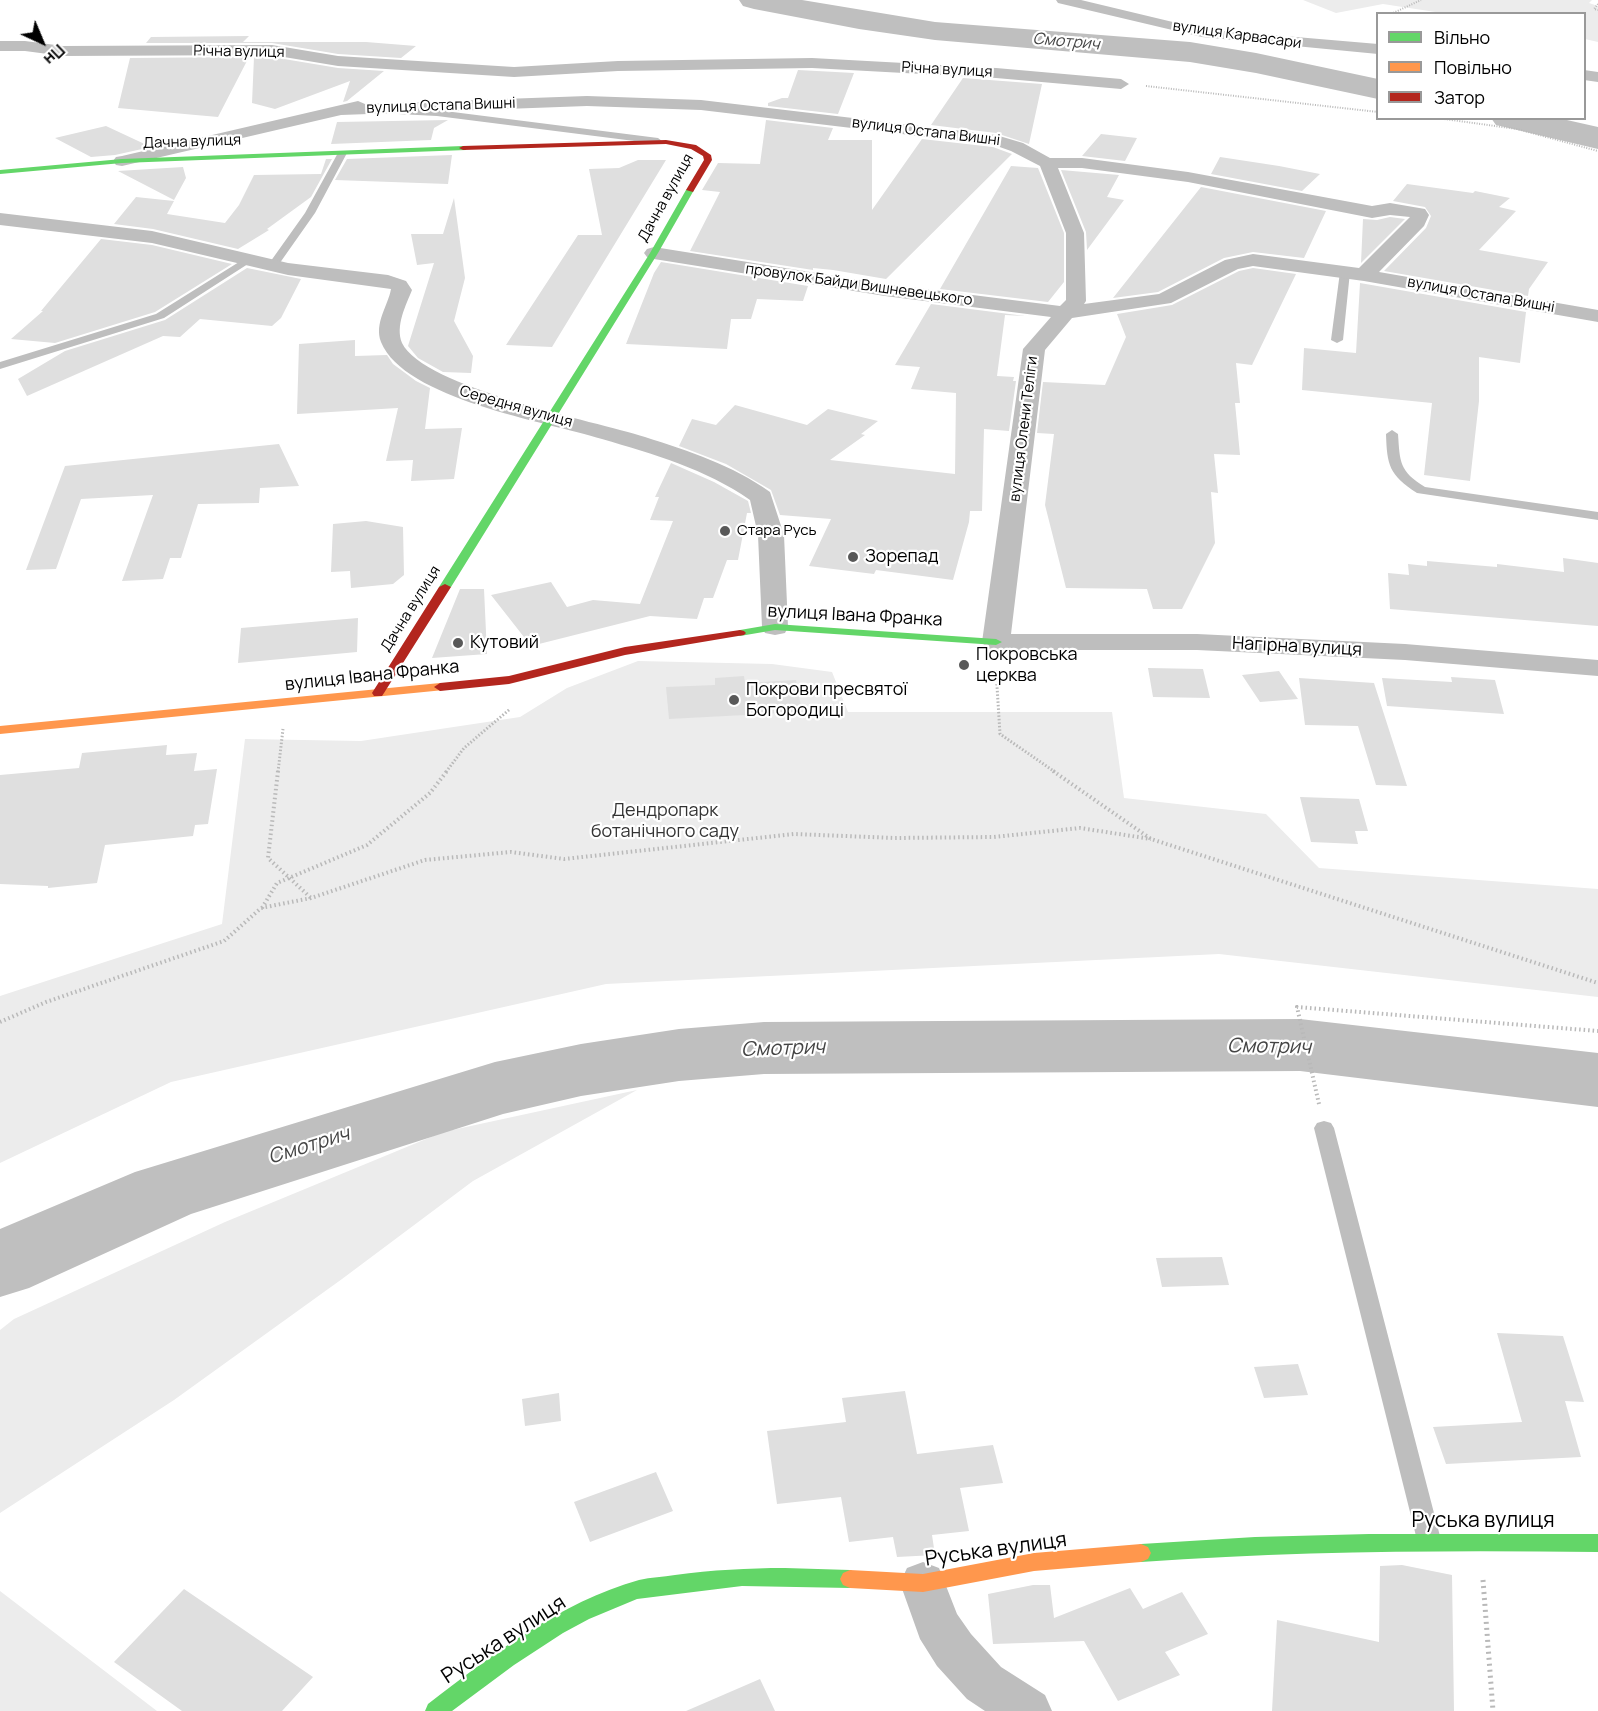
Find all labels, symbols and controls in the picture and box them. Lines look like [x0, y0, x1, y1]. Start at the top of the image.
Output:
north arrow [12, 12, 72, 72]
legend [1376, 12, 1586, 120]
street label: вулиця Карвасари [1171, 17, 1303, 53]
text: Вільно [1434, 25, 1490, 49]
water label: Смотрич [1032, 30, 1100, 54]
text: Пн [39, 40, 70, 70]
street label: Річна вулиця [193, 42, 285, 62]
text: Повільно [1434, 55, 1512, 79]
street label: Річна вулиця [901, 59, 993, 81]
text: Затор [1434, 85, 1485, 109]
street label: вулиця Остапа Вишні [366, 94, 516, 118]
street label: вулиця Остапа Вишні [851, 114, 1001, 150]
street label: Дачна вулиця [143, 131, 241, 153]
street label: Дачна вулиця [634, 151, 698, 245]
street label: провулок Байди Вишневецького [744, 260, 974, 310]
street label: вулиця Остапа Вишні [1406, 273, 1556, 317]
street label: вулиця Олени Теліги [1006, 355, 1042, 503]
street label: Середня вулиця [457, 382, 575, 432]
place label: Стара Русь [737, 522, 817, 540]
marker: Стара Русь [718, 524, 732, 538]
place label: Зорепад [865, 546, 939, 568]
marker: Зорепад [846, 550, 860, 564]
street label: Дачна вулиця [377, 563, 445, 655]
street label: вулиця Івана Франка [767, 601, 943, 631]
place label: Кутовий [470, 632, 539, 654]
street label: Нагірна вулиця [1231, 633, 1363, 661]
marker: Кутовий [451, 636, 465, 650]
place label: Покровська церква [976, 644, 1077, 686]
street label: вулиця Івана Франка [284, 656, 460, 696]
marker: Покровська церква [957, 658, 971, 672]
place label: Покрови пресвятої Богородиці [746, 679, 908, 722]
marker: Покрови пресвятої Богородиці [727, 693, 741, 707]
park label: Дендропарк ботанічного саду [591, 800, 739, 842]
water label: Смотрич [1227, 1034, 1311, 1060]
water label: Смотрич [741, 1036, 825, 1062]
water label: Смотрич [265, 1122, 353, 1170]
street label: Руська вулиця [1412, 1508, 1554, 1534]
street label: Руська вулиця [923, 1528, 1069, 1572]
street label: Руська вулиця [437, 1590, 571, 1690]

